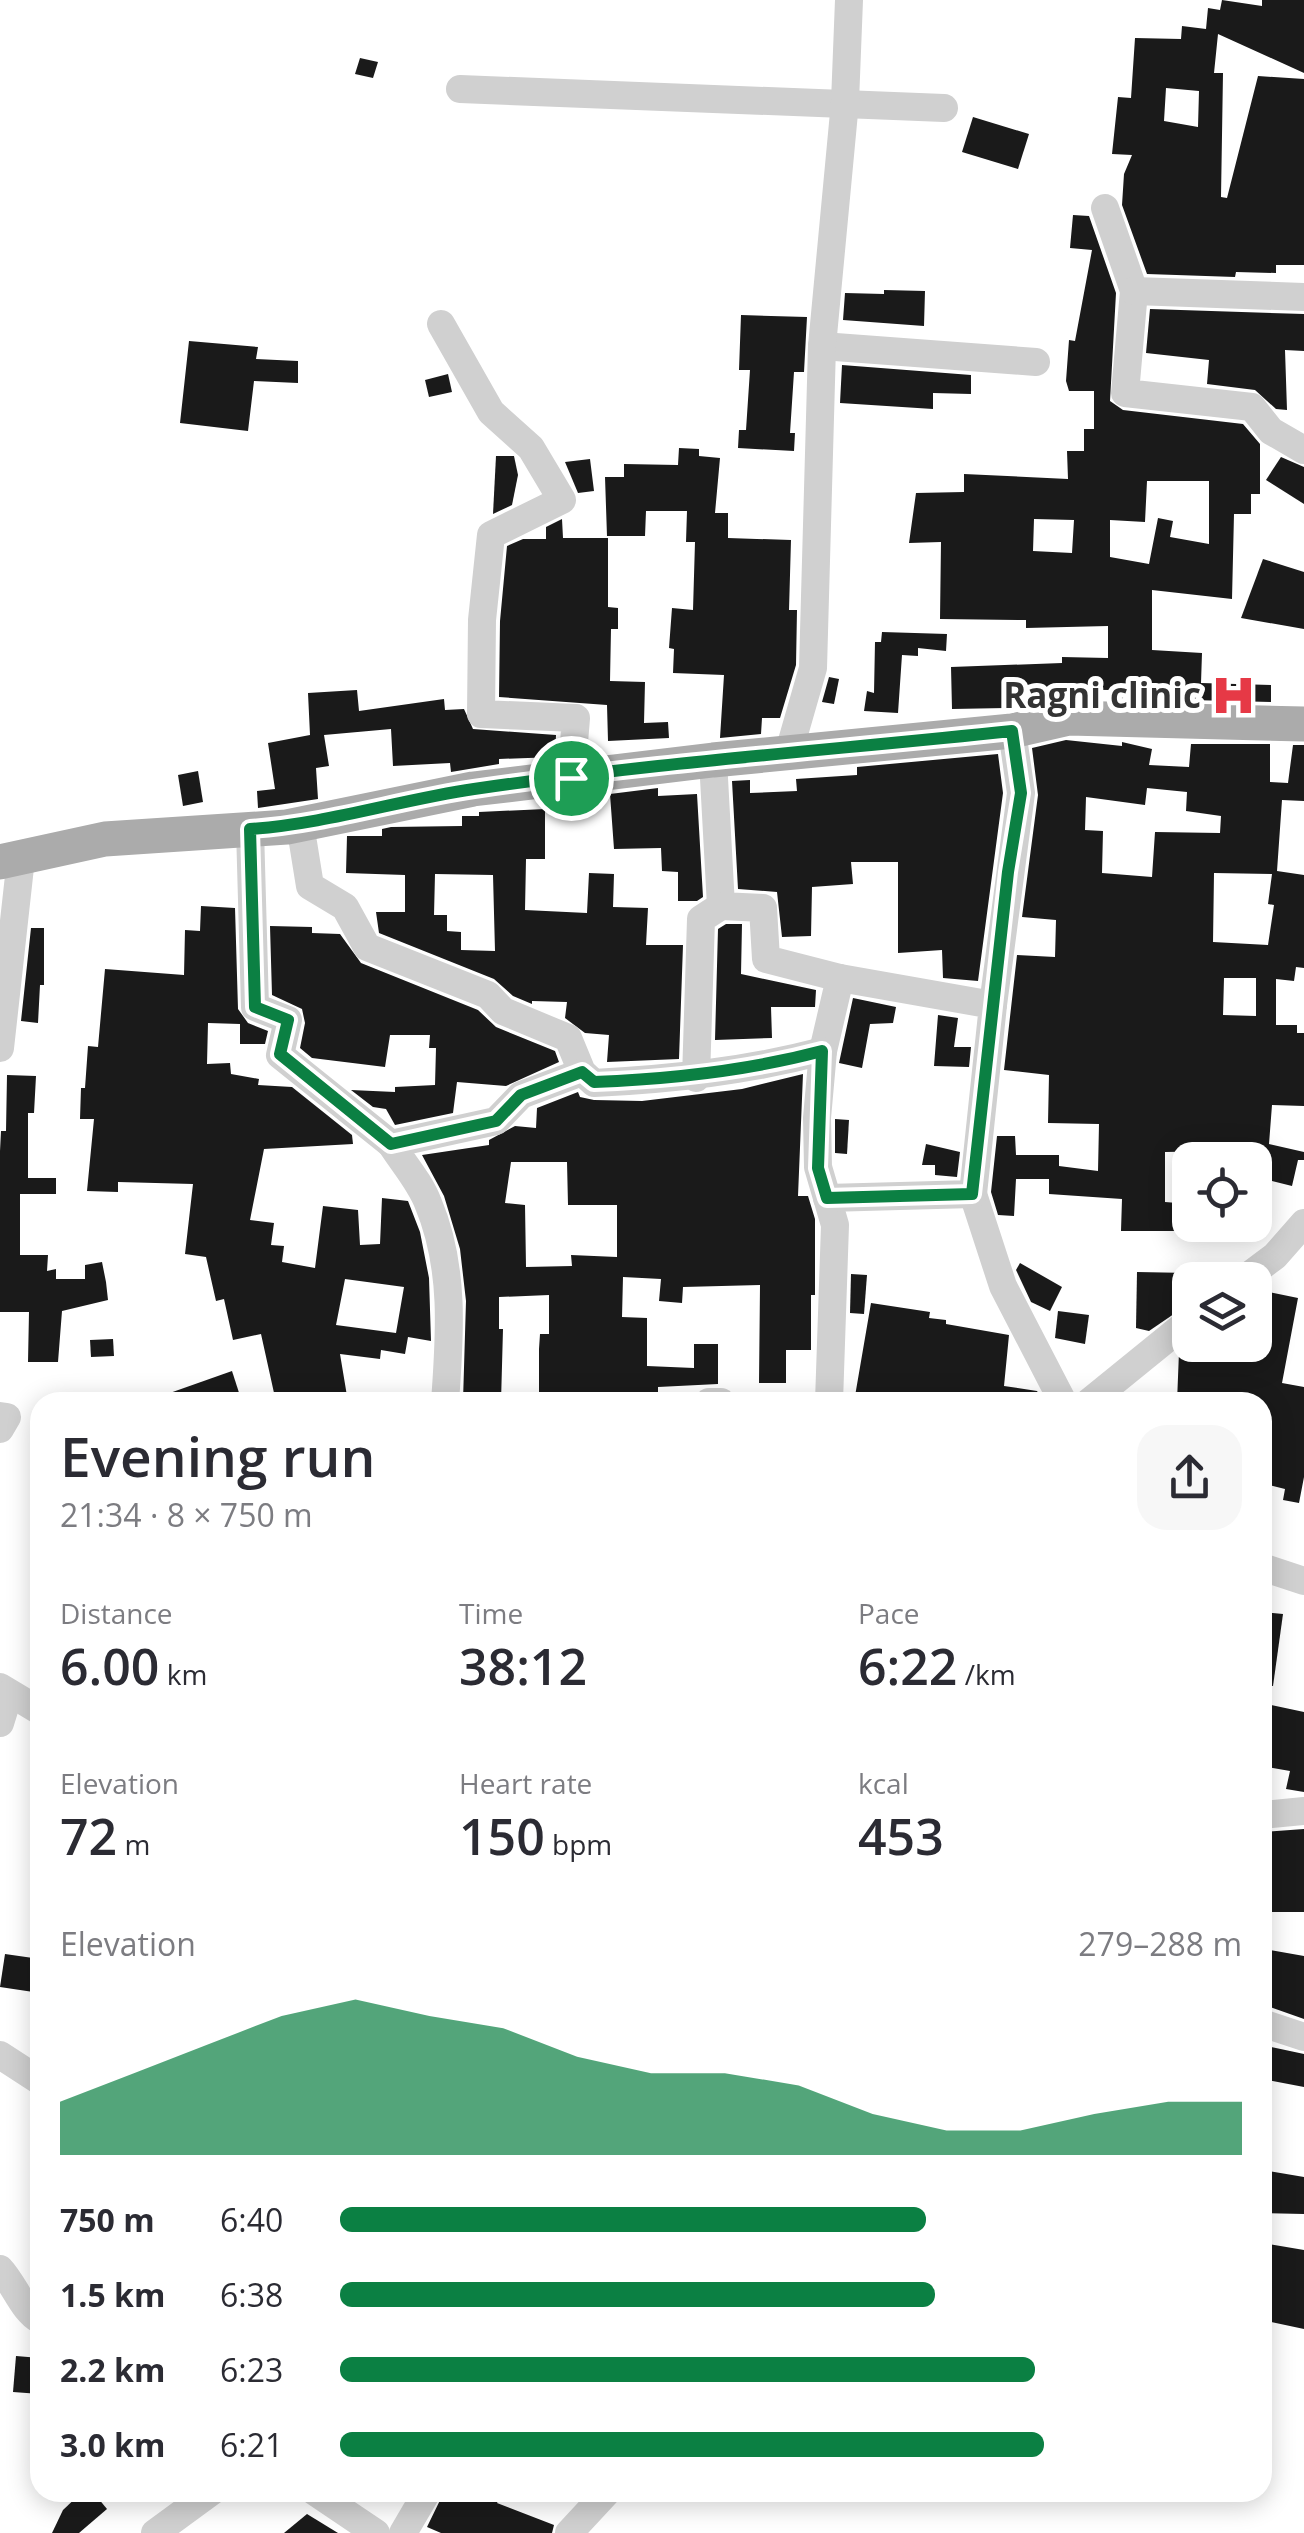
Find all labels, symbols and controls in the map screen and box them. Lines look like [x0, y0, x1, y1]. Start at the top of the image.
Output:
place label: Ragni clinic [1003, 671, 1201, 718]
hospital icon: Ragni clinic [1210, 672, 1258, 720]
pin [529, 736, 614, 821]
icon: arrive [544, 751, 599, 806]
map controls [1172, 1142, 1272, 1362]
button: locate [1172, 1142, 1272, 1242]
button: layers [1172, 1262, 1272, 1362]
text: Evening run [60, 1418, 375, 1493]
button: share [1137, 1425, 1242, 1530]
text: 21:34 · 8 × 750 m [60, 1493, 313, 1536]
text: Distance [60, 1594, 173, 1632]
text: Time [459, 1594, 523, 1632]
text: Pace [858, 1594, 920, 1632]
text: 6.00 [60, 1632, 159, 1700]
text: 38:12 [459, 1632, 587, 1700]
text: 6:22 [858, 1632, 957, 1700]
text: km [159, 1655, 207, 1693]
text: /km [957, 1655, 1016, 1693]
text: Elevation [60, 1764, 179, 1802]
text: Heart rate [459, 1764, 592, 1802]
text: kcal [858, 1764, 909, 1802]
text: 72 [60, 1802, 117, 1870]
text: 150 [459, 1802, 545, 1870]
text: 453 [858, 1802, 944, 1870]
text: m [117, 1825, 150, 1863]
text: bpm [545, 1825, 612, 1863]
text: Elevation [60, 1922, 196, 1965]
text: 279–288 m [1078, 1922, 1242, 1965]
text: 750 m [60, 2198, 155, 2241]
text: 6:40 [220, 2198, 283, 2241]
text: 1.5 km [60, 2273, 165, 2316]
text: 6:38 [220, 2273, 283, 2316]
text: 2.2 km [60, 2348, 165, 2391]
text: 6:23 [220, 2348, 283, 2391]
text: 3.0 km [60, 2423, 165, 2466]
text: 6:21 [220, 2423, 283, 2466]

